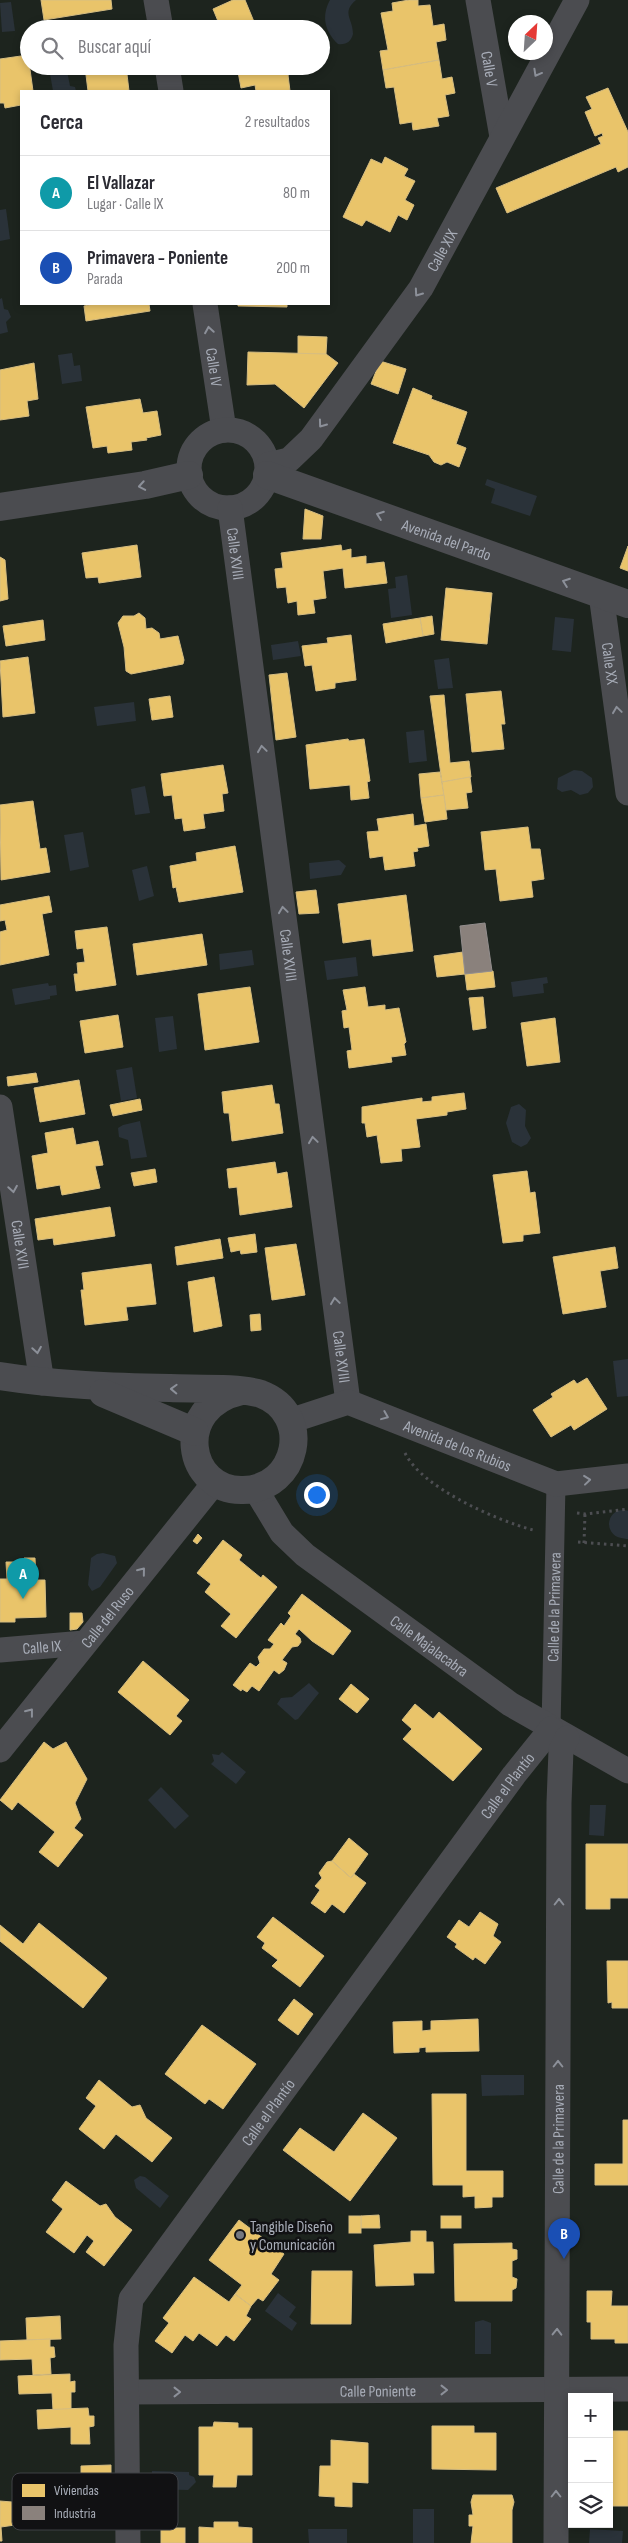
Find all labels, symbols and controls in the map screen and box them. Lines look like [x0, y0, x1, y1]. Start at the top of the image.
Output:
north arrow [508, 15, 553, 60]
search box [20, 20, 330, 75]
icon: search [38, 34, 66, 62]
text: Buscar aquí [78, 36, 151, 59]
street label: Calle V [476, 50, 501, 89]
one-way arrow [533, 68, 543, 77]
text: Cerca [40, 110, 83, 135]
text: 2 resultados [245, 113, 310, 132]
text: El Vallazar [87, 172, 155, 195]
text: A [52, 184, 60, 203]
text: 80 m [283, 184, 310, 203]
text: Lugar · Calle IX [87, 195, 163, 214]
street label: Calle XIX [424, 226, 462, 275]
text: Primavera - Poniente [87, 247, 228, 270]
text: B [52, 259, 60, 278]
text: 200 m [276, 259, 310, 278]
text: Parada [87, 270, 123, 289]
one-way arrow [415, 287, 424, 297]
one-way arrow [205, 325, 215, 334]
street label: Calle IV [201, 347, 225, 389]
one-way arrow [319, 418, 328, 428]
one-way arrow [138, 480, 146, 490]
one-way arrow [376, 511, 385, 521]
street label: Avenida del Pardo [398, 516, 494, 565]
street label: Calle XVIII [222, 527, 247, 581]
one-way arrow [562, 578, 570, 588]
street label: Calle XX [597, 641, 621, 686]
one-way arrow [612, 706, 622, 714]
one-way arrow [257, 744, 267, 753]
one-way arrow [278, 905, 289, 913]
street label: Calle XVIII [275, 928, 300, 983]
one-way arrow [309, 1136, 319, 1144]
one-way arrow [7, 1185, 17, 1194]
street label: Calle XVII [6, 1219, 33, 1270]
one-way arrow [330, 1297, 341, 1305]
street label: Calle XVIII [328, 1330, 353, 1384]
one-way arrow [31, 1346, 42, 1354]
one-way arrow [170, 1383, 178, 1394]
one-way arrow [380, 1410, 389, 1421]
street label: Avenida de los Rubios [400, 1417, 514, 1477]
one-way arrow [584, 1475, 592, 1486]
your location [304, 1482, 330, 1508]
street label: Calle de la Primavera [544, 1552, 566, 1662]
pin: A [7, 1558, 39, 1599]
one-way arrow [137, 1568, 145, 1577]
street label: Calle del Ruso [78, 1583, 139, 1652]
street label: Calle Majalacabra [386, 1612, 471, 1681]
street label: Calle IX [22, 1637, 62, 1659]
one-way arrow [25, 1709, 33, 1718]
street label: Calle el Plantío [477, 1749, 539, 1823]
one-way arrow [554, 1898, 564, 1906]
one-way arrow [553, 2060, 563, 2068]
street label: Calle el Plantío [238, 2076, 300, 2150]
street label: Calle de la Primavera [549, 2084, 569, 2194]
place label: Tangible Diseño y Comunicación [250, 2218, 335, 2255]
pin: B [548, 2218, 580, 2259]
marker: Tangible Diseño y Comunicación [234, 2229, 246, 2241]
one-way arrow [552, 2328, 562, 2336]
street label: Calle Poniente [340, 2382, 416, 2402]
one-way arrow [440, 2385, 448, 2395]
one-way arrow [174, 2387, 181, 2397]
map controls [568, 2393, 613, 2528]
button: + [568, 2393, 613, 2438]
button: − [568, 2438, 613, 2483]
legend [12, 2473, 178, 2530]
text: Viviendas [54, 2482, 99, 2499]
button: layers [568, 2483, 613, 2528]
one-way arrow [551, 2490, 561, 2498]
text: Industria [54, 2505, 96, 2522]

